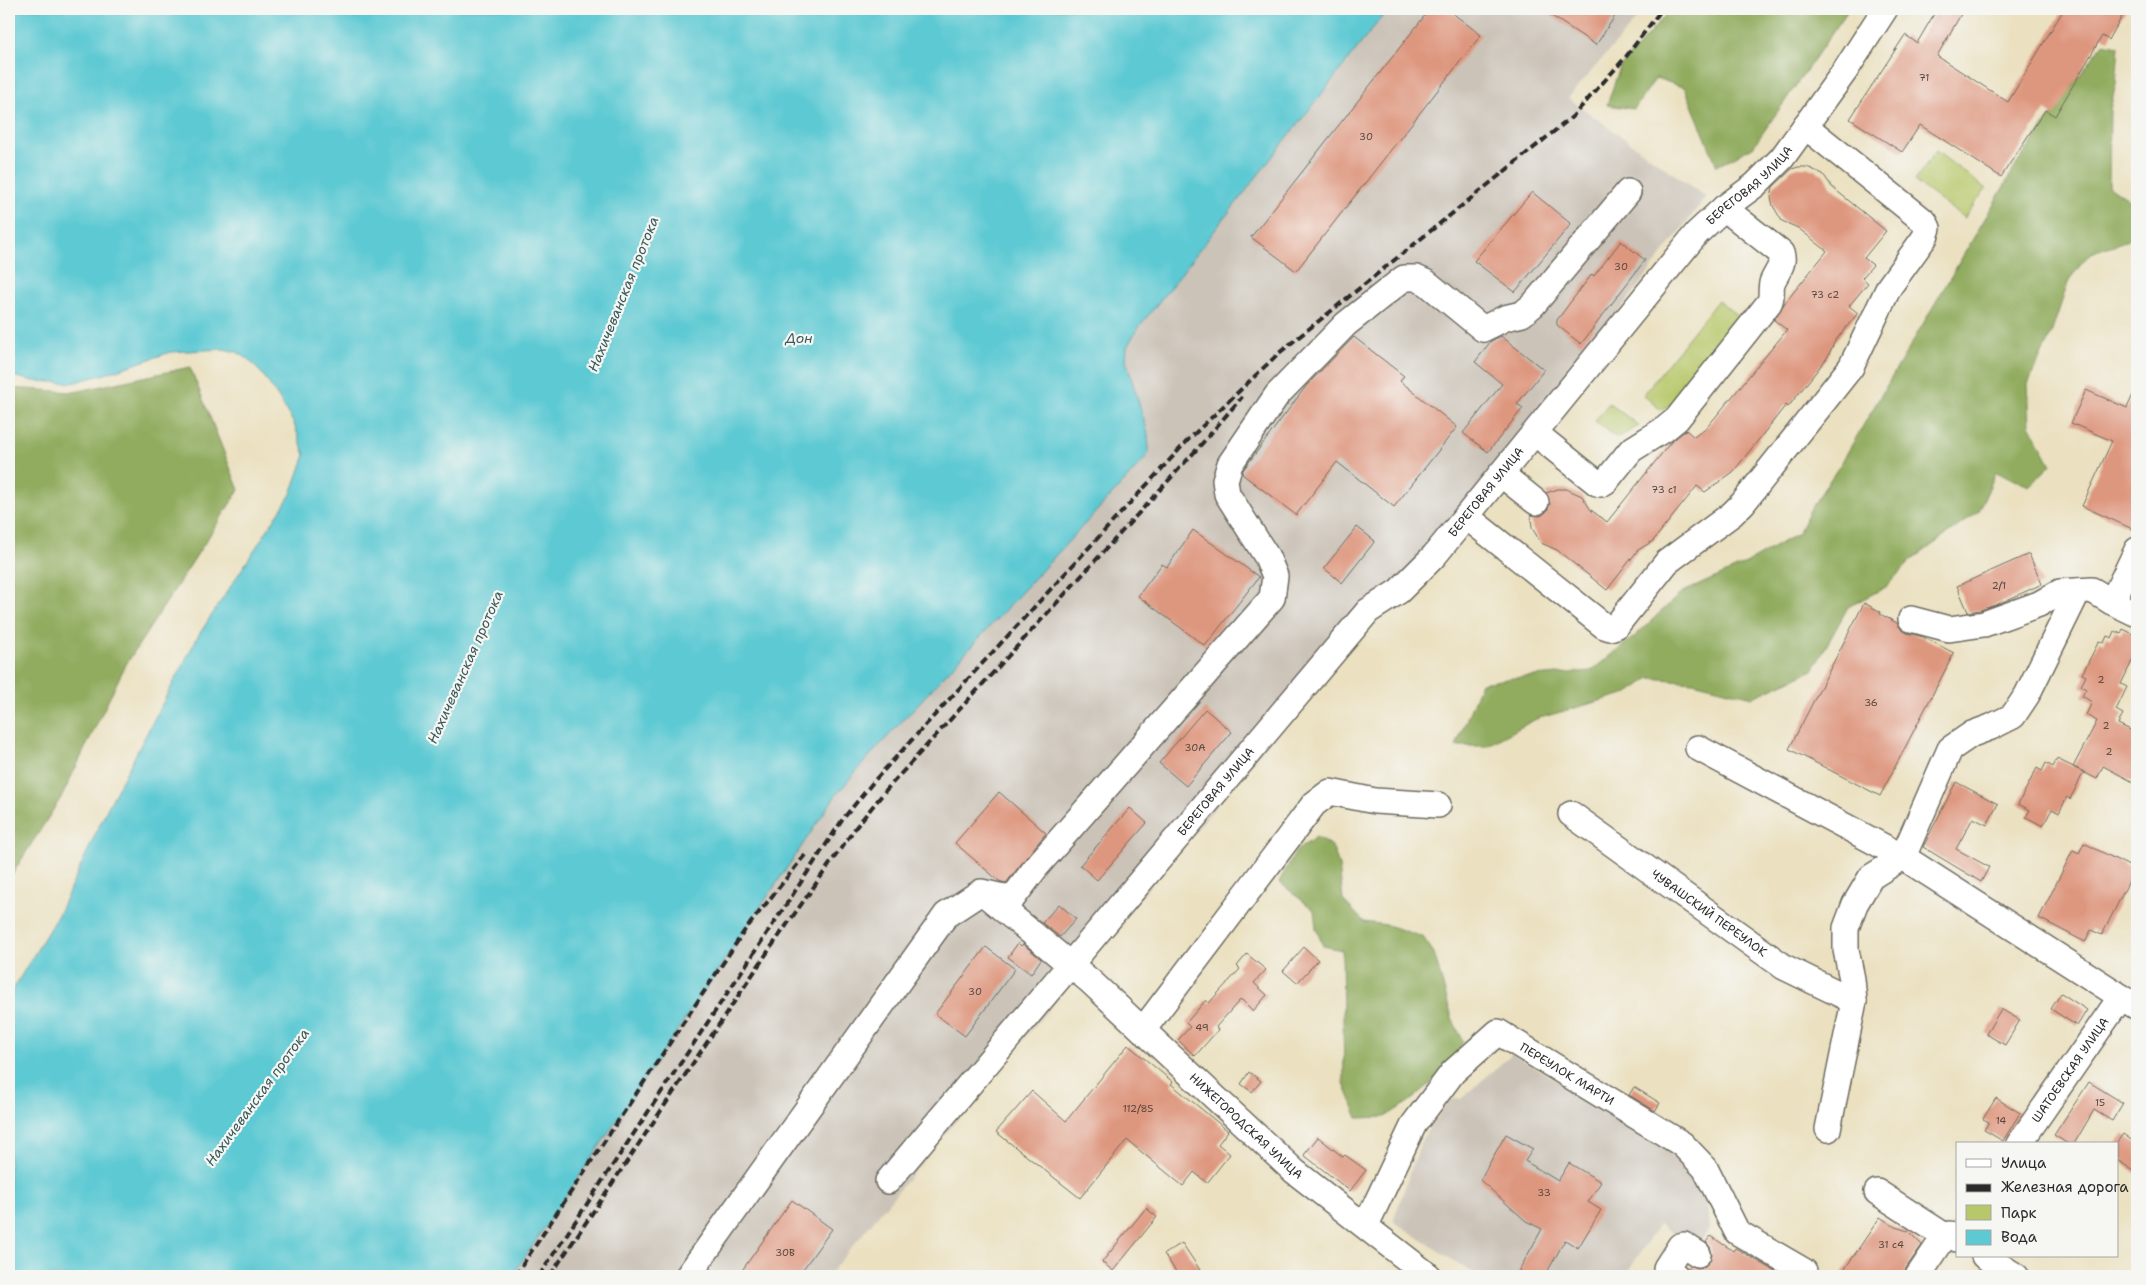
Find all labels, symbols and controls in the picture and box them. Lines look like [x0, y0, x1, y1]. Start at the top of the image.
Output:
house number: 71 [1919, 71, 1929, 84]
house number: 30 [1359, 130, 1373, 143]
street label: БЕРЕГОВАЯ УЛИЦА [1703, 142, 1796, 229]
water label: Нахичеванская протока [584, 214, 662, 374]
house number: 30 [1614, 260, 1628, 273]
house number: 73 с2 [1811, 288, 1839, 301]
water label: Дон [785, 329, 812, 347]
street label: БЕРЕГОВАЯ УЛИЦА [1445, 444, 1528, 540]
house number: 73 с1 [1651, 483, 1677, 496]
house number: 2/1 [1992, 579, 2006, 592]
water label: Нахичеванская протока [423, 588, 507, 746]
house number: 2 [2098, 673, 2105, 686]
house number: 36 [1864, 696, 1878, 709]
house number: 2 [2103, 719, 2110, 732]
house number: 30А [1184, 741, 1206, 754]
street label: БЕРЕГОВАЯ УЛИЦА [1174, 744, 1258, 839]
house number: 2 [2106, 745, 2113, 758]
street label: ЧУВАШСКИЙ ПЕРЕУЛОК [1648, 866, 1770, 960]
house number: 30 [968, 985, 982, 998]
street label: ШАТОЕВСКАЯ УЛИЦА [2028, 1014, 2113, 1126]
house number: 49 [1195, 1021, 1209, 1034]
water label: Нахичеванская протока [201, 1025, 313, 1169]
street label: ПЕРЕУЛОК МАРТИ [1517, 1039, 1617, 1109]
street label: НИЖЕГОРОДСКАЯ УЛИЦА [1186, 1070, 1306, 1183]
house number: 15 [2095, 1096, 2105, 1109]
house number: 112/85 [1123, 1102, 1153, 1115]
house number: 14 [1996, 1114, 2006, 1127]
legend [1956, 1142, 2118, 1258]
text: Улица [2001, 1153, 2047, 1173]
text: Железная дорога [2001, 1177, 2129, 1197]
house number: 33 [1537, 1186, 1551, 1199]
text: Парк [2001, 1203, 2037, 1223]
text: Вода [2001, 1227, 2038, 1247]
house number: 31 с4 [1878, 1238, 1904, 1251]
house number: 30В [775, 1246, 795, 1259]

